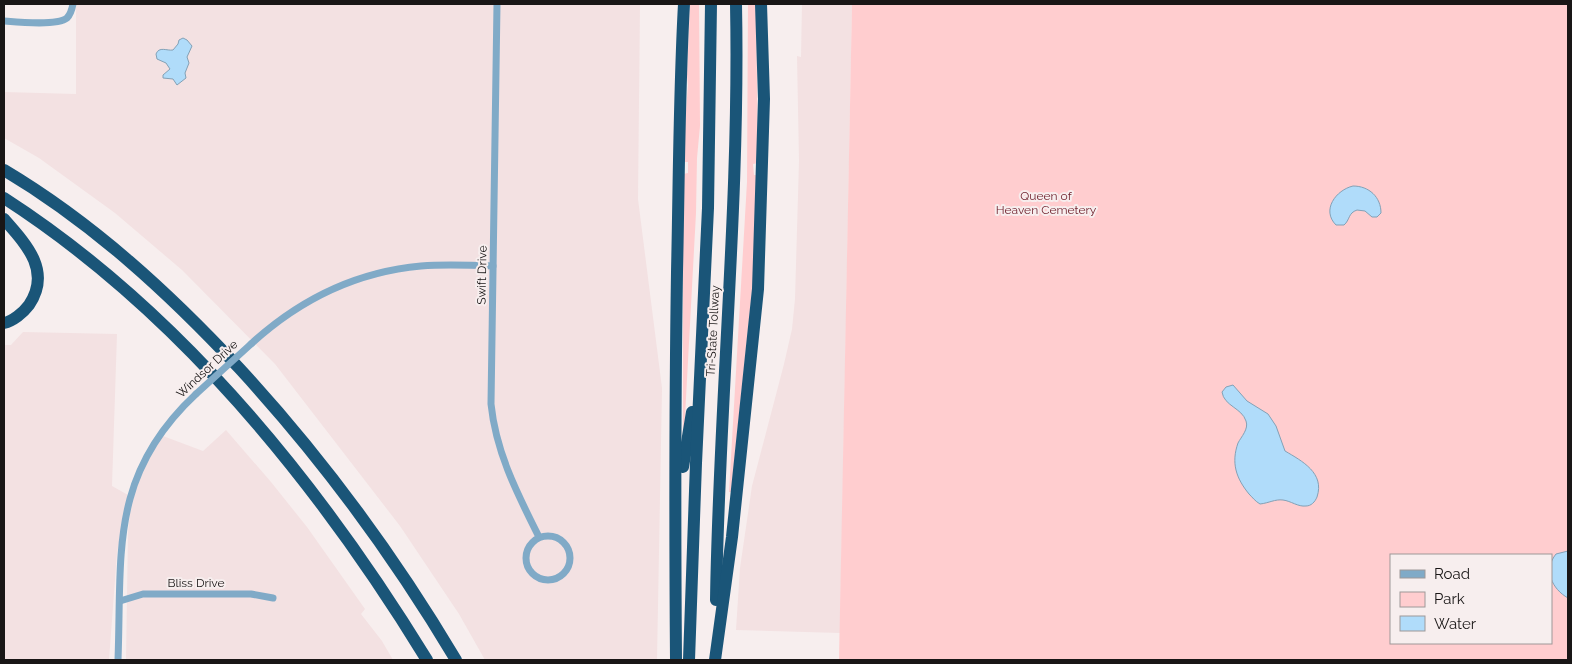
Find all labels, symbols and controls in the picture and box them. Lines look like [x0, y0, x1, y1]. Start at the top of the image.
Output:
park label: Queen of Heaven Cemetery [996, 189, 1097, 217]
street label: Swift Drive [474, 245, 490, 305]
street label: Tri-State Tollway [704, 285, 722, 377]
street label: Windsor Drive [174, 337, 240, 401]
legend [1390, 554, 1552, 644]
text: Road [1434, 565, 1470, 583]
street label: Bliss Drive [167, 576, 225, 590]
text: Park [1434, 590, 1465, 608]
text: Water [1434, 615, 1477, 633]

